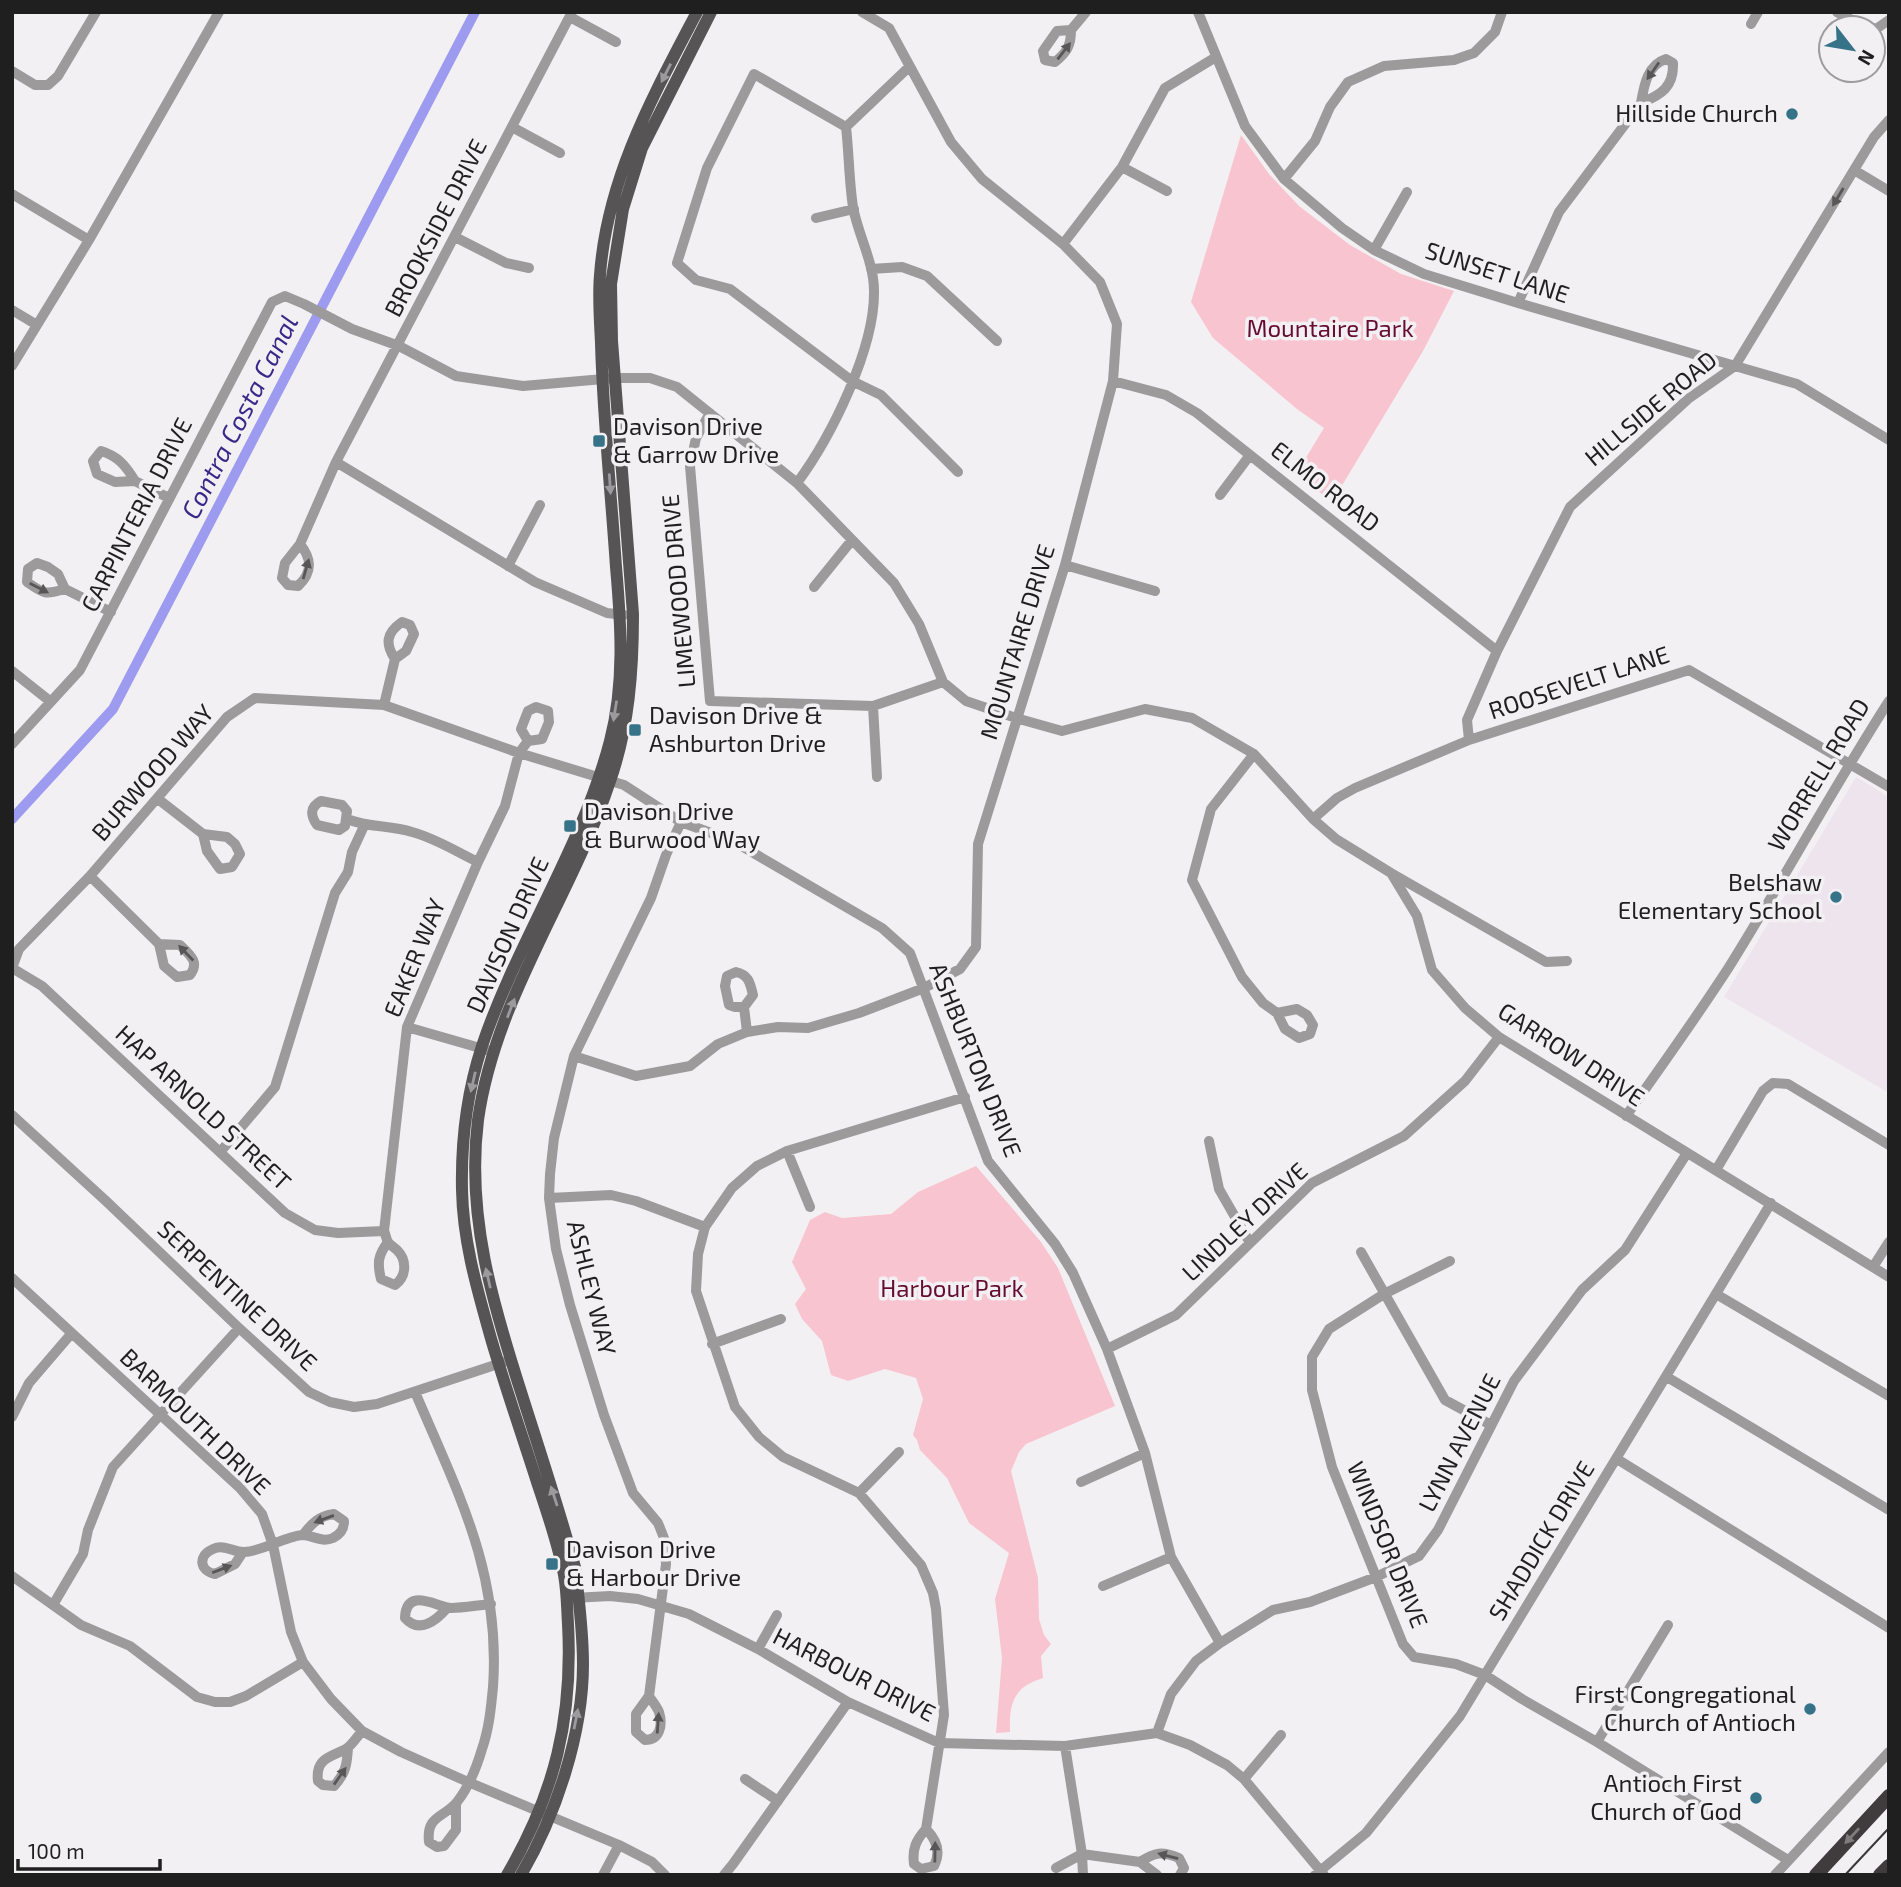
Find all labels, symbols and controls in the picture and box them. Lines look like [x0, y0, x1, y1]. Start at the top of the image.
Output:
north arrow [1817, 14, 1887, 84]
one-way arrow [1057, 41, 1071, 60]
text: N [1854, 46, 1880, 70]
one-way arrow [1646, 61, 1659, 81]
one-way arrow [660, 63, 671, 83]
place label: Hillside Church [1615, 98, 1778, 127]
marker: Hillside Church [1784, 106, 1800, 122]
street label: BROOKSIDE DRIVE [377, 134, 492, 321]
one-way arrow [1831, 187, 1844, 207]
street label: SUNSET LANE [1422, 235, 1573, 308]
water label: Contra Costa Canal [174, 309, 304, 524]
park label: Mountaire Park [1246, 313, 1414, 342]
street label: HILLSIDE ROAD [1578, 344, 1722, 471]
place label: Davison Drive & Garrow Drive [613, 411, 779, 468]
street label: CARPINTERIA DRIVE [74, 412, 197, 616]
marker: Davison Drive & Garrow Drive [591, 433, 607, 449]
street label: ELMO ROAD [1266, 434, 1386, 537]
one-way arrow [605, 473, 616, 495]
street label: LIMEWOOD DRIVE [655, 493, 700, 689]
street label: MOUNTAIRE DRIVE [973, 541, 1060, 743]
one-way arrow [302, 559, 312, 580]
one-way arrow [29, 582, 49, 594]
street label: ROOSEVELT LANE [1485, 639, 1672, 724]
street label: WORRELL ROAD [1761, 693, 1875, 856]
street label: BURWOOD WAY [85, 698, 219, 846]
one-way arrow [609, 700, 620, 722]
place label: Davison Drive & Ashburton Drive [649, 700, 826, 757]
marker: Davison Drive & Ashburton Drive [627, 722, 643, 738]
place label: Davison Drive & Burwood Way [584, 796, 760, 853]
marker: Davison Drive & Burwood Way [562, 818, 578, 834]
street label: DAVISON DRIVE [459, 852, 554, 1017]
place label: Belshaw Elementary School [1618, 867, 1822, 924]
marker: Belshaw Elementary School [1828, 889, 1844, 905]
street label: EAKER WAY [377, 894, 451, 1021]
one-way arrow [178, 945, 195, 962]
street label: ASHBURTON DRIVE [924, 958, 1029, 1161]
street label: GARROW DRIVE [1493, 996, 1650, 1112]
one-way arrow [506, 997, 517, 1018]
street label: HAP ARNOLD STREET [110, 1018, 298, 1196]
one-way arrow [467, 1071, 478, 1093]
street label: LINDLEY DRIVE [1175, 1155, 1313, 1286]
street label: SERPENTINE DRIVE [152, 1214, 324, 1376]
street label: ASHLEY WAY [562, 1217, 623, 1358]
one-way arrow [482, 1267, 493, 1289]
park label: Harbour Park [880, 1273, 1024, 1302]
street label: BARMOUTH DRIVE [115, 1342, 277, 1500]
street label: LYNN AVENUE [1411, 1368, 1506, 1516]
street label: SHADDICK DRIVE [1482, 1455, 1600, 1625]
street label: WINDSOR DRIVE [1342, 1457, 1435, 1632]
one-way arrow [548, 1485, 559, 1506]
one-way arrow [313, 1514, 334, 1525]
place label: Davison Drive & Harbour Drive [566, 1534, 741, 1591]
marker: Davison Drive & Harbour Drive [544, 1556, 560, 1572]
one-way arrow [212, 1564, 233, 1575]
street label: HARBOUR DRIVE [769, 1620, 941, 1727]
place label: First Congregational Church of Antioch [1575, 1679, 1796, 1736]
marker: First Congregational Church of Antioch [1802, 1701, 1818, 1717]
one-way arrow [571, 1708, 582, 1730]
one-way arrow [653, 1712, 664, 1734]
one-way arrow [333, 1767, 347, 1785]
place label: Antioch First Church of God [1590, 1768, 1742, 1825]
marker: Antioch First Church of God [1748, 1790, 1764, 1806]
one-way arrow [1845, 1827, 1861, 1844]
scale bar [18, 1828, 159, 1872]
text: 100 m [28, 1838, 85, 1863]
one-way arrow [929, 1841, 941, 1863]
one-way arrow [1157, 1850, 1178, 1860]

